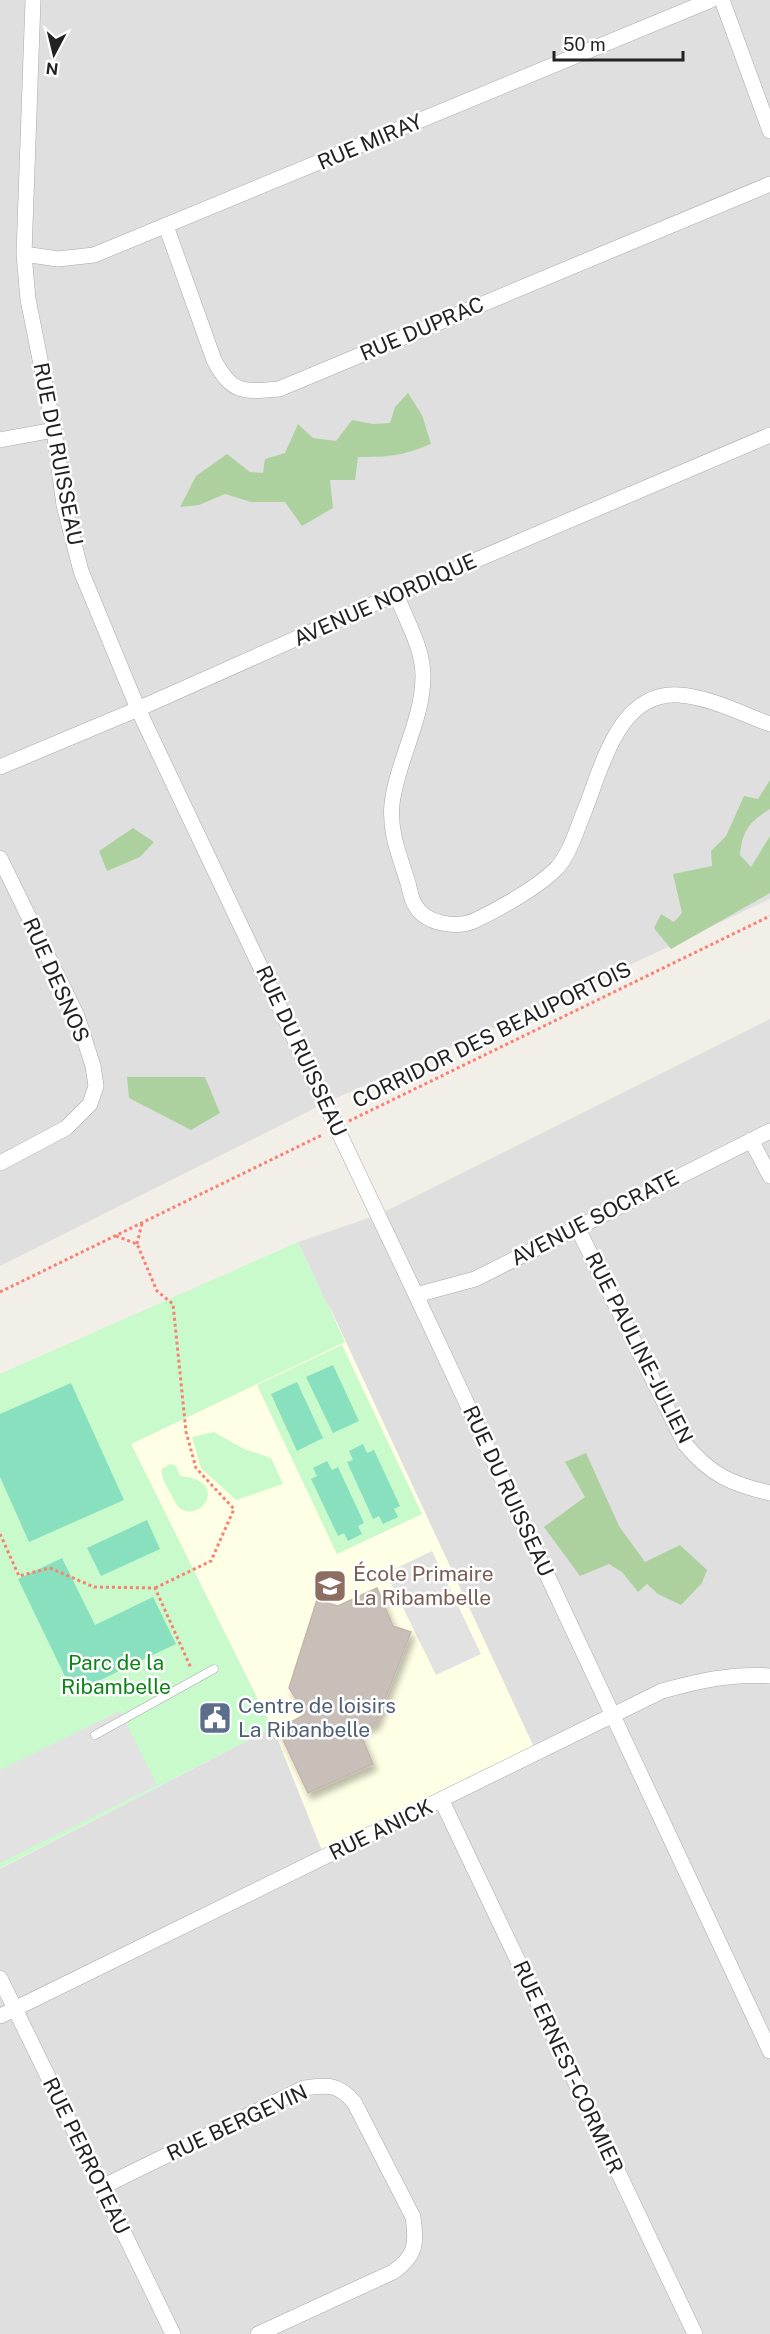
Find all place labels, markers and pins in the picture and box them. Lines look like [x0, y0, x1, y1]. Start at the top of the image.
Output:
place label: École Primaire La Ribambelle [353, 1561, 494, 1610]
school or university icon: École Primaire La Ribambelle [312, 1568, 348, 1604]
place label: Centre de loisirs La Ribanbelle [238, 1693, 396, 1742]
public building icon: Centre de loisirs La Ribanbelle [197, 1700, 233, 1736]

